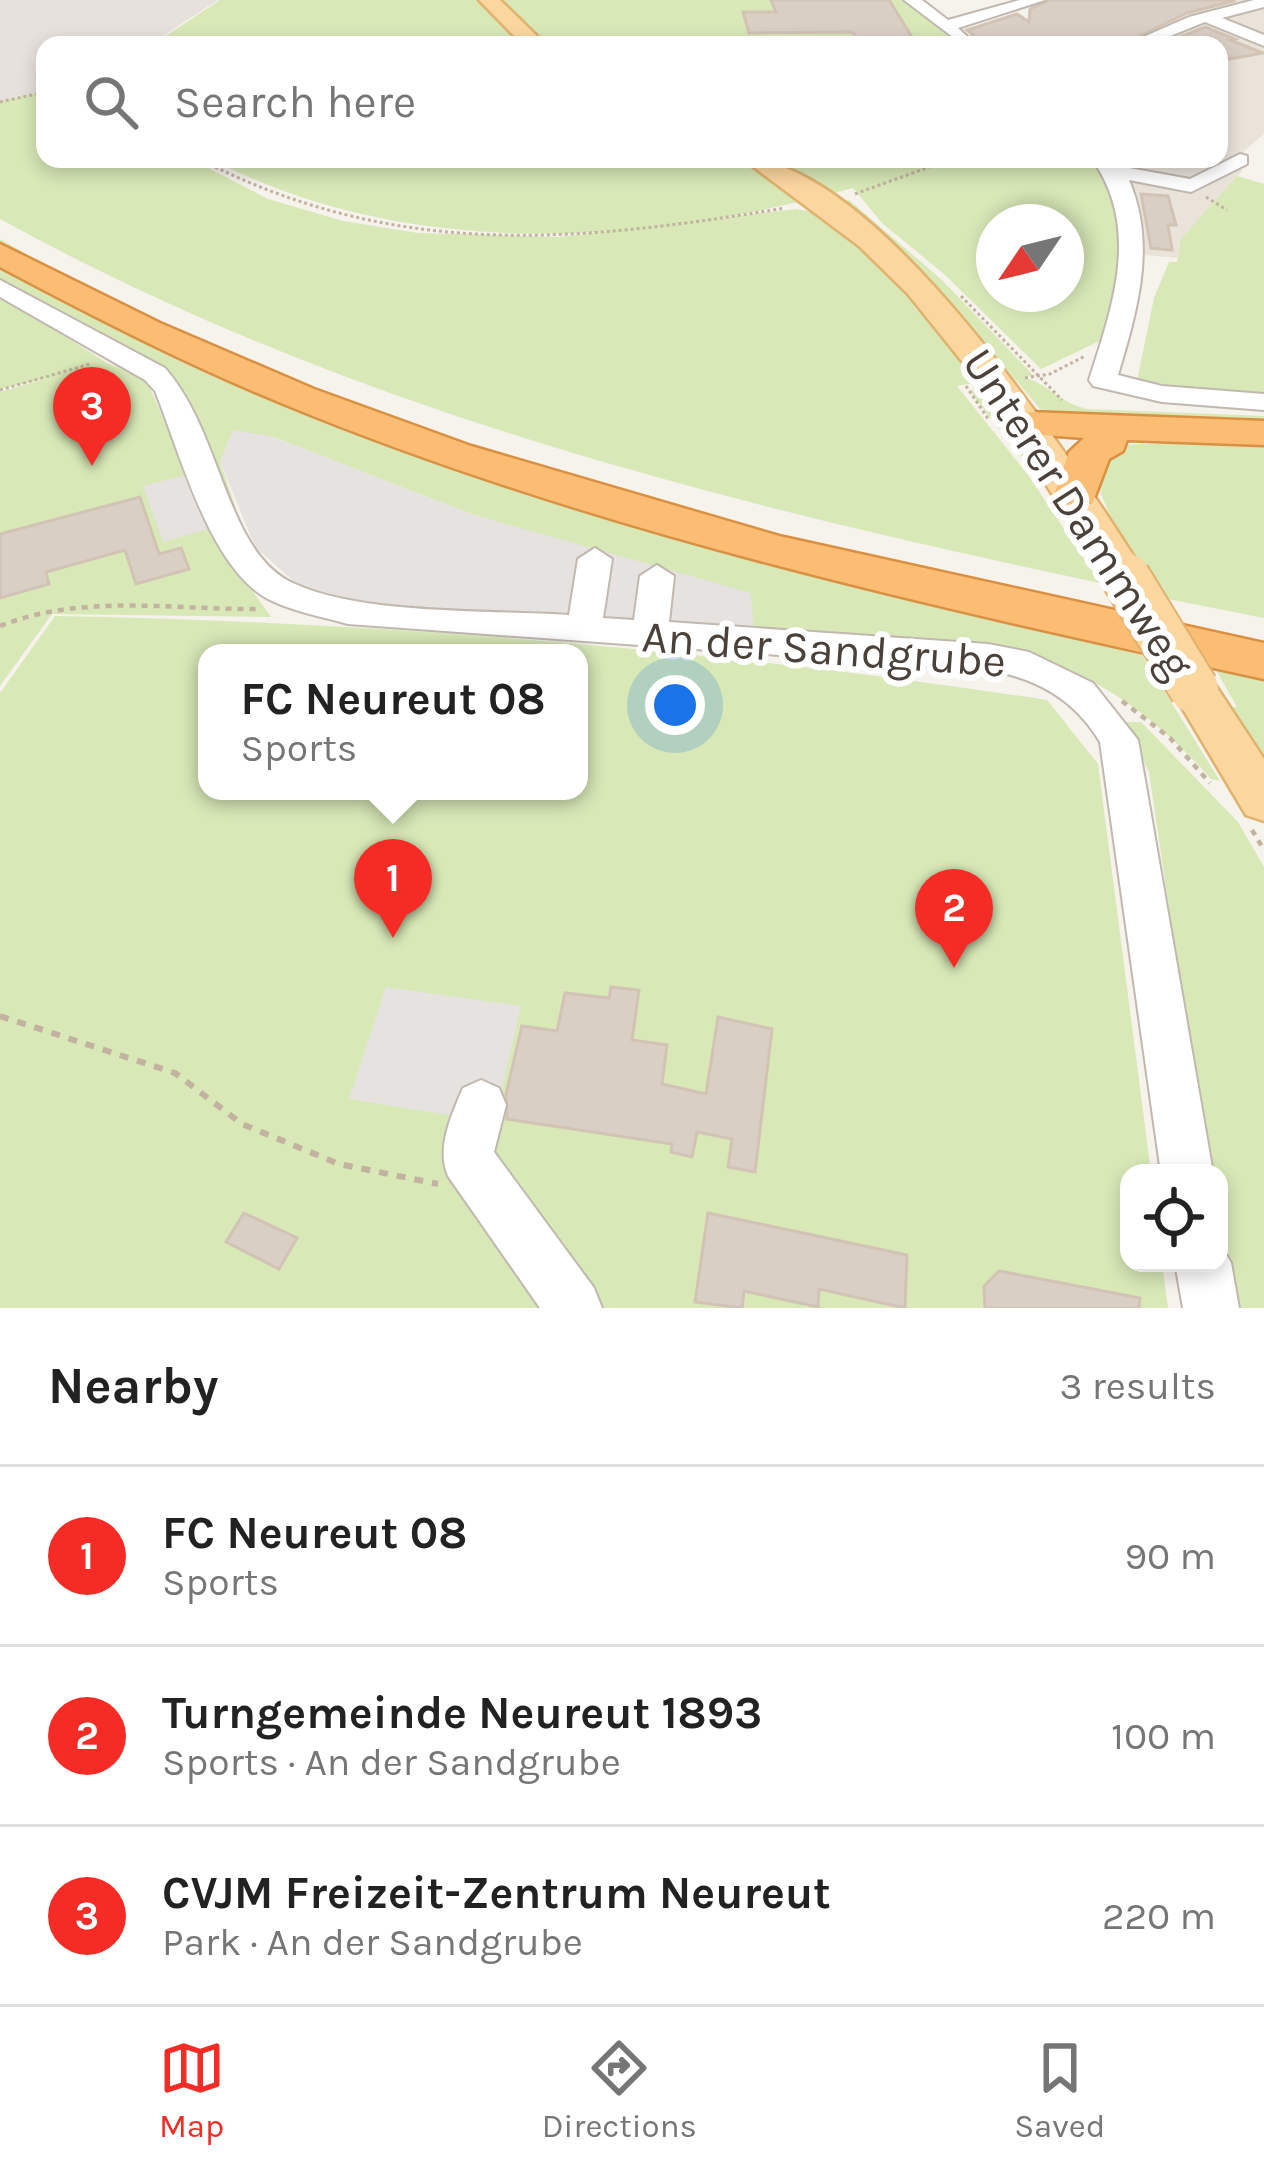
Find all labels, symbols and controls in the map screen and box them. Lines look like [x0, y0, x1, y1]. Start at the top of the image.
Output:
search box [36, 36, 1228, 168]
icon: search [78, 69, 144, 135]
text: Search here [174, 76, 416, 128]
north arrow [976, 204, 1084, 312]
street label: Unterer Dammweg [951, 339, 1204, 689]
pin: 3 [53, 367, 131, 466]
street label: An der Sandgrube [640, 610, 1008, 689]
popup [198, 644, 588, 800]
text: FC Neureut 08 [240, 673, 546, 725]
your location [645, 675, 705, 735]
text: Sports [240, 725, 357, 771]
pin: 1 [354, 839, 432, 938]
pin: 2 [915, 869, 993, 968]
map controls [1120, 1164, 1228, 1272]
button: locate [1120, 1164, 1228, 1272]
text: Nearby [48, 1356, 218, 1416]
text: 3 results [1059, 1363, 1216, 1409]
text: FC Neureut 08 [162, 1507, 467, 1559]
text: 1 [80, 1533, 94, 1579]
text: 90 m [1124, 1533, 1216, 1579]
text: Sports [162, 1559, 279, 1605]
text: Turngemeinde Neureut 1893 [162, 1687, 762, 1739]
text: 2 [75, 1713, 99, 1759]
text: 100 m [1111, 1713, 1216, 1759]
text: Sports · An der Sandgrube [162, 1739, 621, 1785]
text: CVJM Freizeit-Zentrum Neureut [162, 1867, 831, 1919]
text: 3 [75, 1893, 99, 1939]
text: 220 m [1102, 1893, 1216, 1939]
text: Park · An der Sandgrube [162, 1919, 583, 1965]
tab: Map [159, 2035, 225, 2145]
tab: Directions [542, 2035, 697, 2145]
tab: Saved [1014, 2035, 1105, 2145]

